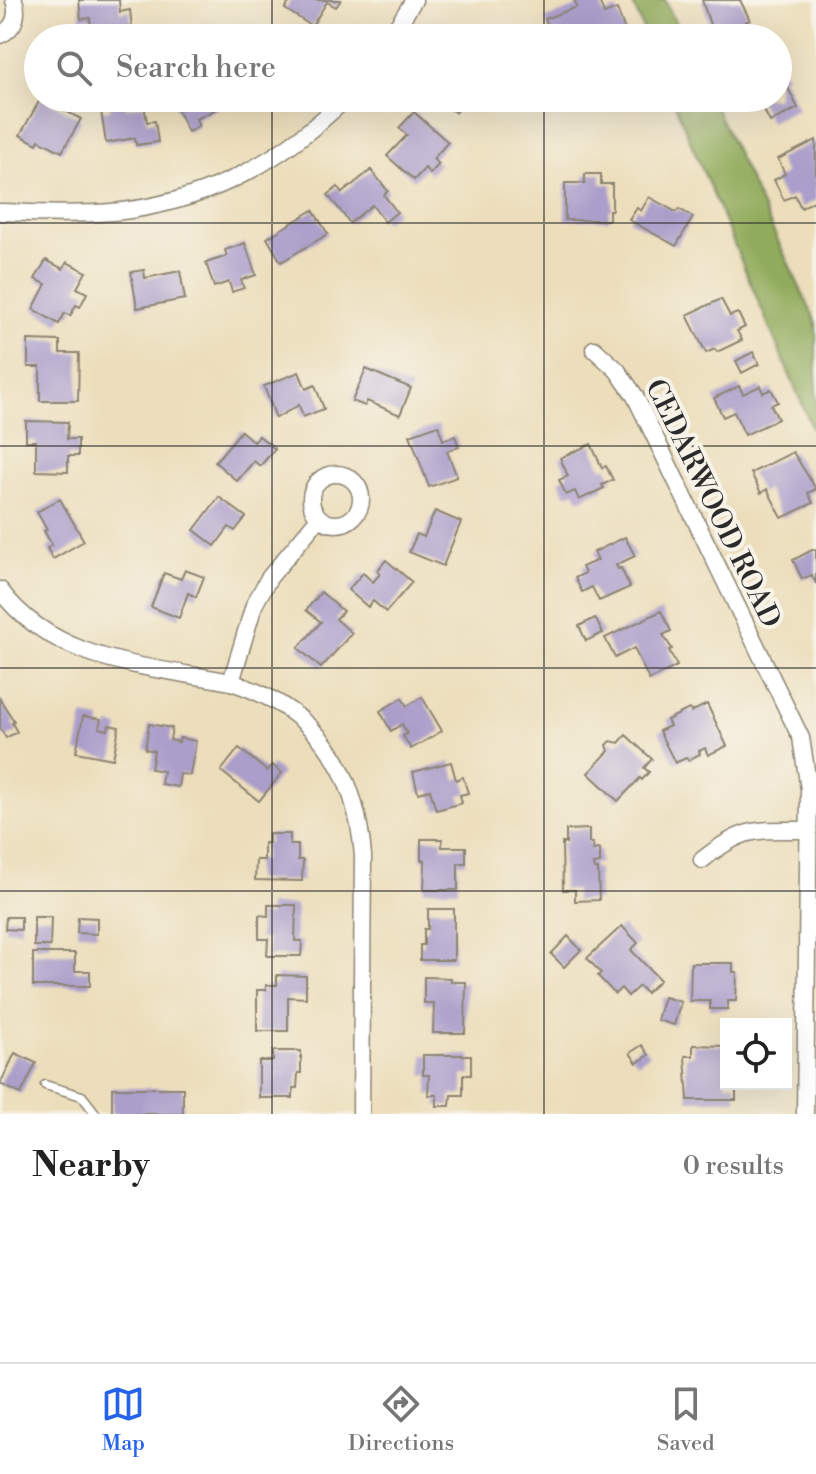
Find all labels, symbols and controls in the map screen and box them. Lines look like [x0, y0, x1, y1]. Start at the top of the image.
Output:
search box [24, 24, 792, 112]
icon: search [52, 46, 96, 90]
text: Search here [116, 49, 276, 87]
street label: CEDARWOOD ROAD [637, 373, 788, 634]
map controls [720, 1018, 792, 1090]
button: locate [720, 1018, 792, 1090]
text: Nearby [32, 1145, 150, 1187]
text: 0 results [683, 1150, 784, 1182]
tab: Map [101, 1382, 145, 1457]
tab: Directions [348, 1382, 454, 1457]
tab: Saved [657, 1382, 715, 1457]

